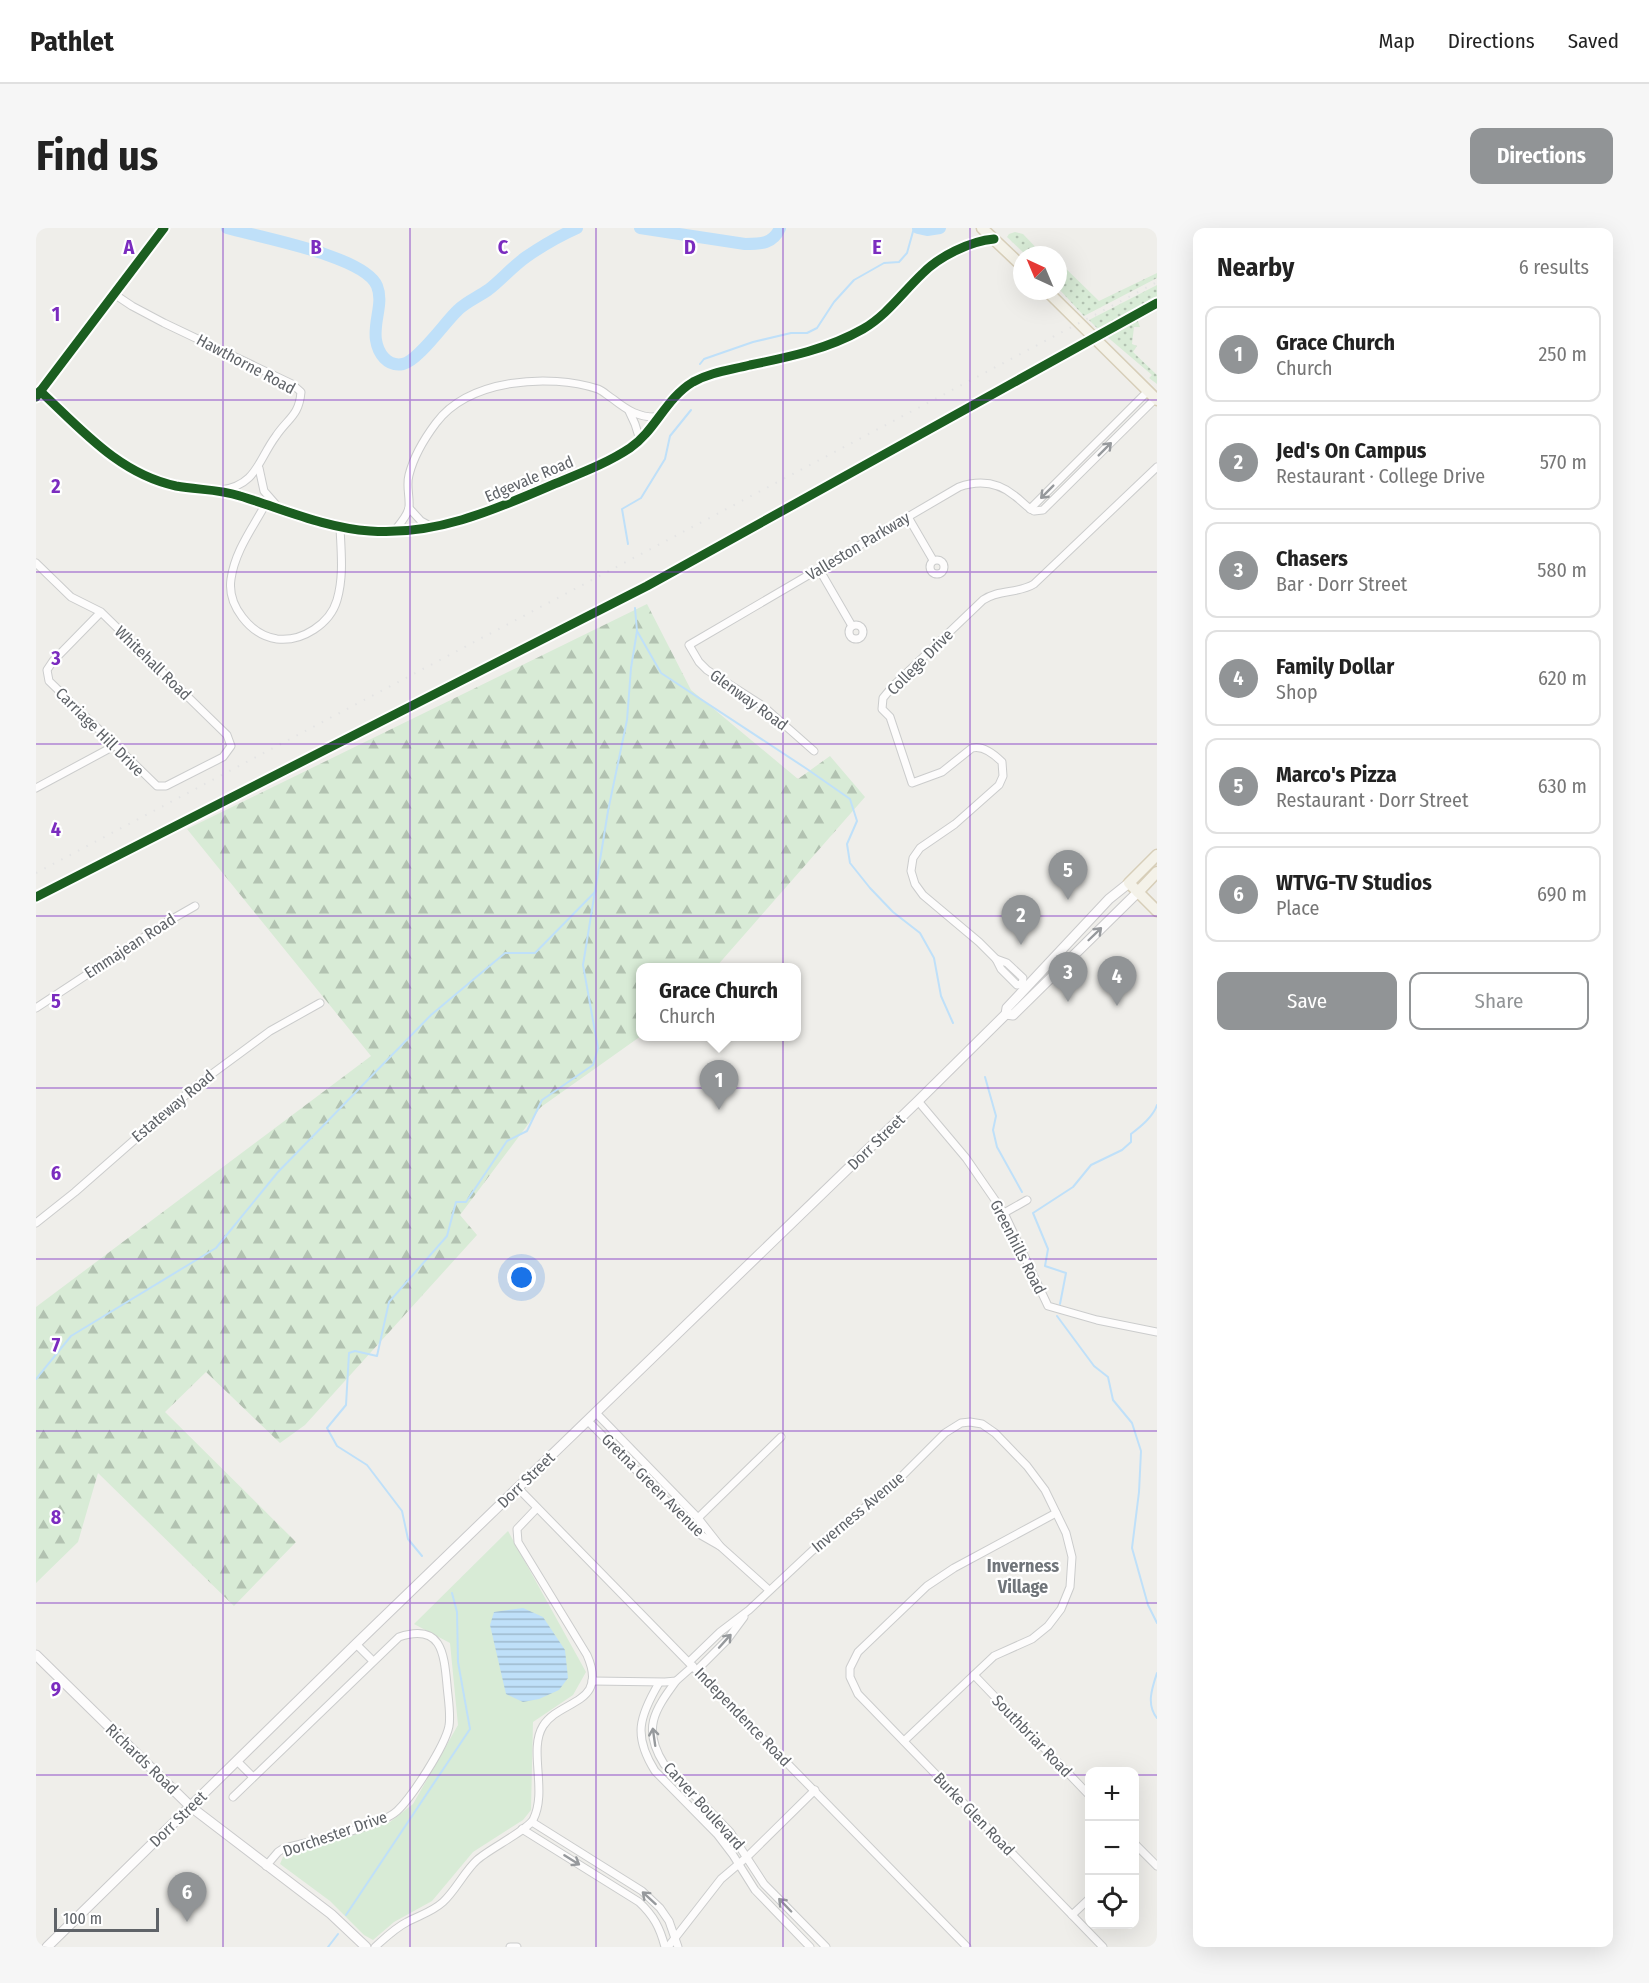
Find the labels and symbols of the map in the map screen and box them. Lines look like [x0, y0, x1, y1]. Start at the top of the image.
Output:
text: A [123, 235, 136, 259]
text: B [310, 235, 322, 259]
text: C [498, 235, 509, 259]
text: D [684, 235, 696, 259]
text: E [872, 235, 882, 259]
north arrow [1013, 246, 1067, 300]
text: 1 [52, 302, 60, 326]
street label: Hawthorne Road [193, 330, 299, 398]
one-way arrow [1097, 442, 1112, 457]
street label: Edgevale Road [482, 452, 576, 506]
text: 2 [50, 474, 61, 498]
one-way arrow [1040, 484, 1055, 499]
street label: Valleston Parkway [803, 507, 914, 584]
street label: Whitehall Road [111, 622, 195, 704]
street label: College Drive [883, 625, 957, 699]
text: 3 [50, 646, 61, 670]
street label: Glenway Road [706, 665, 792, 735]
street label: Carriage Hill Drive [52, 684, 148, 780]
text: 4 [51, 817, 61, 841]
pin: 5 [1048, 850, 1088, 900]
pin: 2 [1002, 896, 1040, 945]
street label: Emmajean Road [81, 910, 179, 982]
one-way arrow [1087, 927, 1102, 942]
pin: 3 [1048, 952, 1088, 1002]
pin: 4 [1098, 956, 1136, 1006]
text: 5 [51, 989, 61, 1013]
pin: 1 [700, 1060, 738, 1110]
street label: Estateway Road [128, 1066, 218, 1146]
street label: Dorr Street [844, 1110, 909, 1174]
text: 6 [51, 1161, 61, 1185]
street label: Greenhills Road [986, 1197, 1050, 1297]
your location [507, 1263, 536, 1292]
text: 7 [52, 1333, 61, 1357]
street label: Gretna Green Avenue [598, 1430, 709, 1541]
street label: Dorr Street [494, 1448, 559, 1512]
street label: Inverness Avenue [808, 1468, 908, 1556]
text: 8 [51, 1505, 62, 1529]
district label: Inverness Village [987, 1555, 1059, 1598]
one-way arrow [718, 1634, 732, 1649]
street label: Independence Road [691, 1664, 795, 1770]
text: 9 [51, 1677, 61, 1701]
street label: Southbriar Road [988, 1691, 1076, 1781]
street label: Richards Road [102, 1720, 182, 1798]
one-way arrow [648, 1728, 659, 1747]
street label: Carver Boulevard [660, 1758, 748, 1854]
street label: Burke Glen Road [930, 1768, 1018, 1860]
street label: Dorr Street [146, 1787, 211, 1851]
street label: Dorchester Drive [280, 1807, 390, 1861]
one-way arrow [563, 1854, 580, 1866]
pin: 6 [168, 1872, 206, 1922]
one-way arrow [642, 1891, 657, 1905]
one-way arrow [778, 1898, 792, 1913]
scale bar [54, 1905, 159, 1932]

